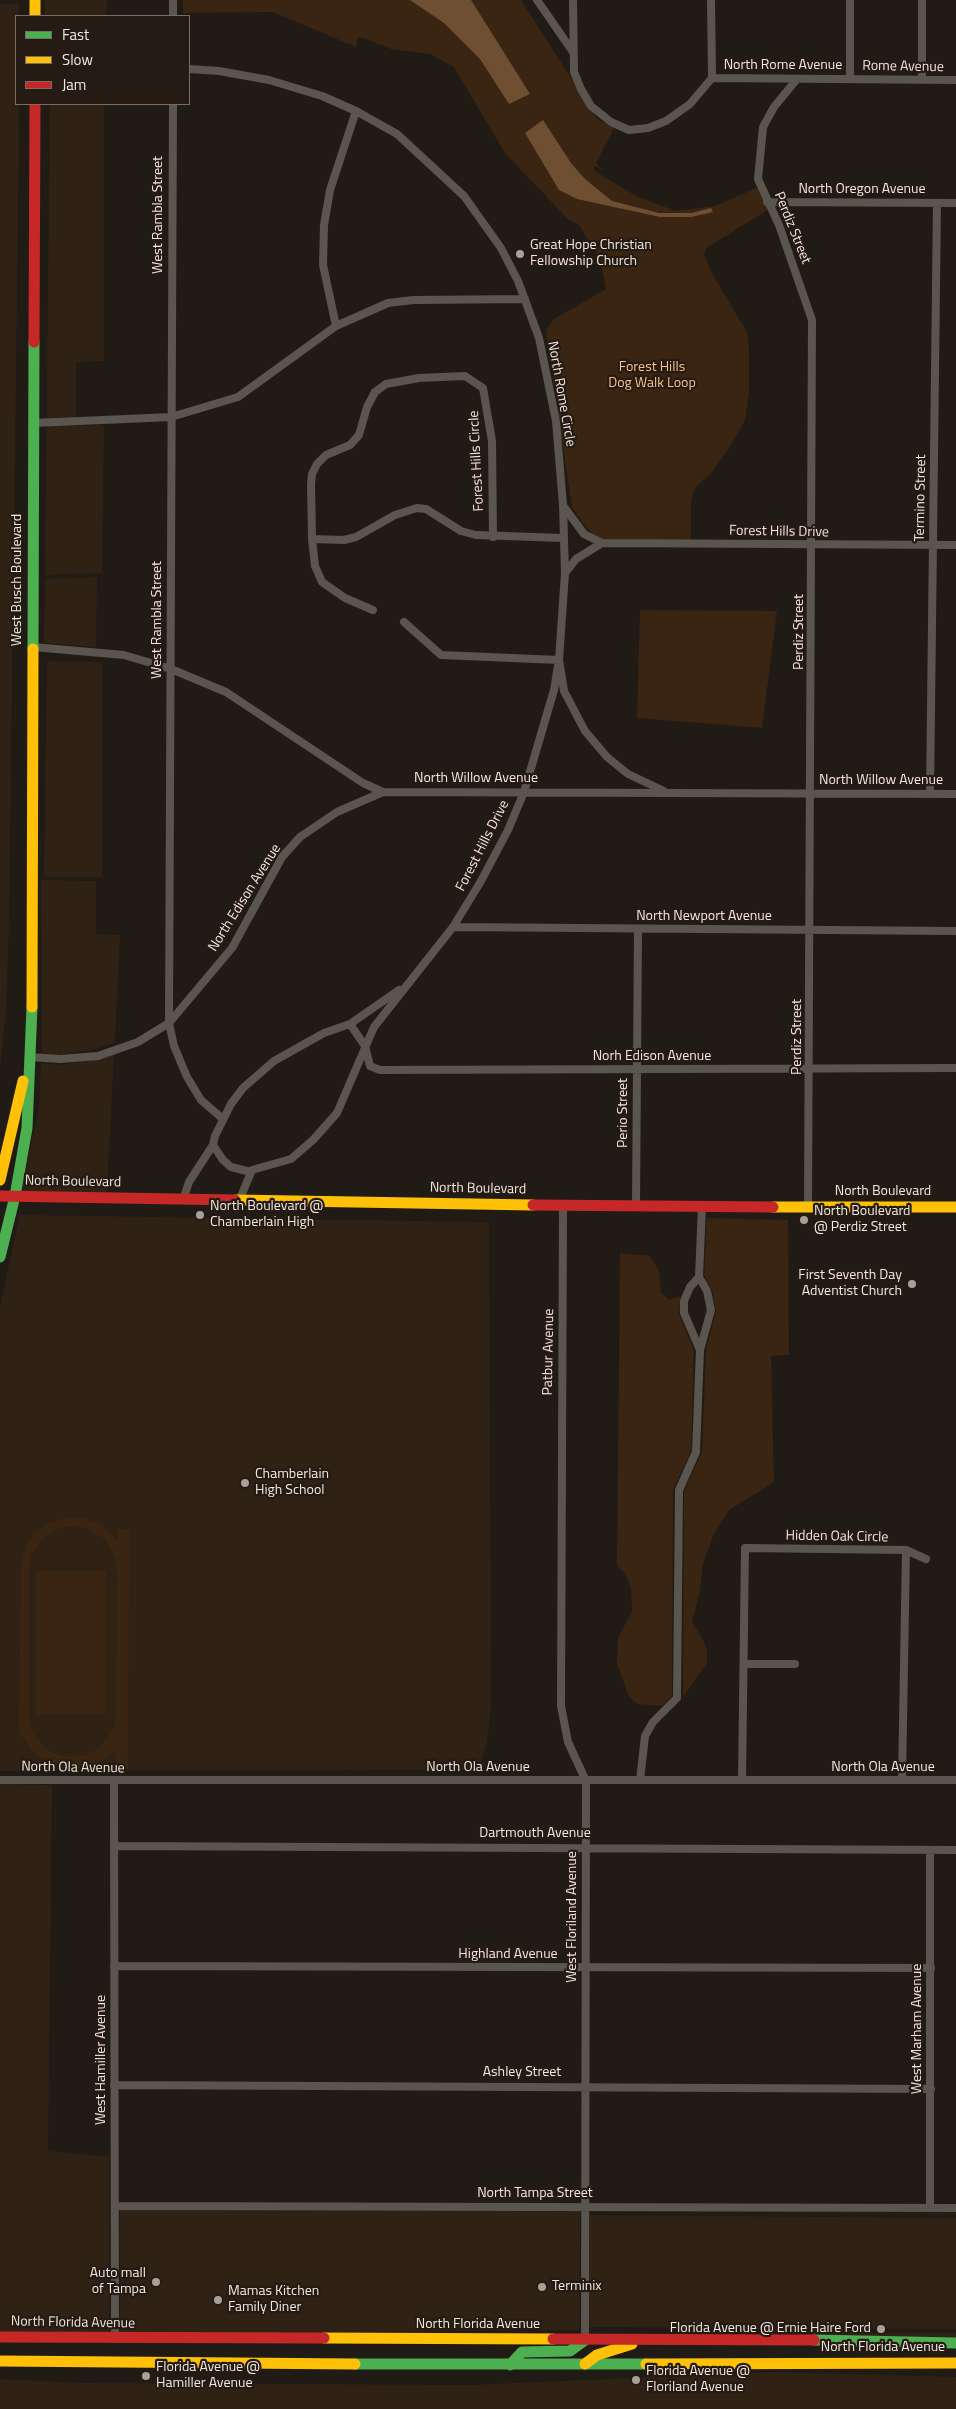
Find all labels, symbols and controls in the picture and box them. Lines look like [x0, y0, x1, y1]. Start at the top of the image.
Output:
legend [15, 15, 190, 105]
text: Fast [62, 23, 89, 46]
text: Slow [62, 48, 93, 71]
street label: North Rome Avenue [724, 58, 842, 74]
street label: Rome Avenue [862, 58, 944, 76]
text: Jam [62, 73, 86, 96]
street label: West Rambla Street [151, 156, 167, 274]
street label: North Oregon Avenue [798, 182, 926, 198]
street label: Perdiz Street [770, 190, 814, 266]
place label: Great Hope Christian Fellowship Church [530, 238, 652, 270]
marker: Great Hope Christian Fellowship Church [514, 248, 526, 260]
street label: North Rome Circle [543, 340, 579, 448]
park label: Forest Hills Dog Walk Loop [608, 360, 696, 392]
street label: Forest Hills Circle [466, 410, 488, 512]
street label: Termino Street [912, 454, 930, 542]
street label: West Busch Boulevard [10, 514, 26, 646]
street label: Forest Hills Drive [729, 523, 829, 541]
street label: West Rambla Street [150, 561, 166, 679]
street label: Perdiz Street [792, 594, 808, 670]
street label: North Willow Avenue [414, 771, 538, 787]
street label: North Willow Avenue [819, 773, 943, 789]
street label: Forest Hills Drive [453, 798, 513, 894]
street label: North Edison Avenue [205, 841, 285, 955]
street label: North Newport Avenue [636, 909, 772, 925]
street label: Perdiz Street [790, 999, 806, 1075]
street label: Norh Edison Avenue [593, 1049, 711, 1065]
street label: Perio Street [616, 1078, 632, 1148]
street label: North Boulevard [25, 1173, 121, 1191]
street label: North Boulevard [430, 1180, 526, 1198]
street label: North Boulevard [835, 1184, 931, 1200]
place label: North Boulevard @ Chamberlain High [210, 1199, 323, 1232]
place label: North Boulevard @ Perdiz Street [814, 1204, 910, 1236]
marker: North Boulevard @ Chamberlain High [194, 1209, 206, 1221]
marker: North Boulevard @ Perdiz Street [798, 1214, 810, 1226]
place label: First Seventh Day Adventist Church [798, 1268, 902, 1300]
marker: First Seventh Day Adventist Church [906, 1278, 918, 1290]
street label: Patbur Avenue [540, 1309, 558, 1395]
place label: Chamberlain High School [255, 1467, 329, 1500]
marker: Chamberlain High School [239, 1477, 251, 1489]
street label: Hidden Oak Circle [785, 1528, 889, 1546]
street label: North Ola Avenue [21, 1759, 125, 1777]
street label: North Ola Avenue [426, 1760, 530, 1776]
street label: North Ola Avenue [831, 1760, 935, 1776]
street label: Dartmouth Avenue [479, 1826, 591, 1842]
street label: West Floriland Avenue [565, 1851, 581, 1983]
street label: Highland Avenue [458, 1947, 558, 1963]
street label: West Marham Avenue [910, 1964, 926, 2094]
street label: West Hamiller Avenue [94, 1995, 110, 2125]
street label: Ashley Street [483, 2065, 561, 2081]
street label: North Tampa Street [477, 2186, 593, 2202]
place label: Auto mall of Tampa [90, 2266, 146, 2298]
marker: Auto mall of Tampa [150, 2276, 162, 2288]
place label: Terminix [552, 2279, 602, 2295]
marker: Terminix [536, 2281, 548, 2293]
place label: Mamas Kitchen Family Diner [228, 2284, 319, 2316]
marker: Mamas Kitchen Family Diner [212, 2294, 224, 2306]
street label: North Florida Avenue [11, 2314, 135, 2332]
street label: North Florida Avenue [416, 2317, 540, 2333]
place label: Florida Avenue @ Ernie Haire Ford [670, 2321, 871, 2337]
marker: Florida Avenue @ Ernie Haire Ford [875, 2323, 887, 2335]
street label: North Florida Avenue [821, 2340, 945, 2356]
place label: Florida Avenue @ Hamiller Avenue [156, 2360, 260, 2392]
place label: Florida Avenue @ Floriland Avenue [646, 2364, 750, 2396]
marker: Florida Avenue @ Hamiller Avenue [140, 2370, 152, 2382]
marker: Florida Avenue @ Floriland Avenue [630, 2374, 642, 2386]

